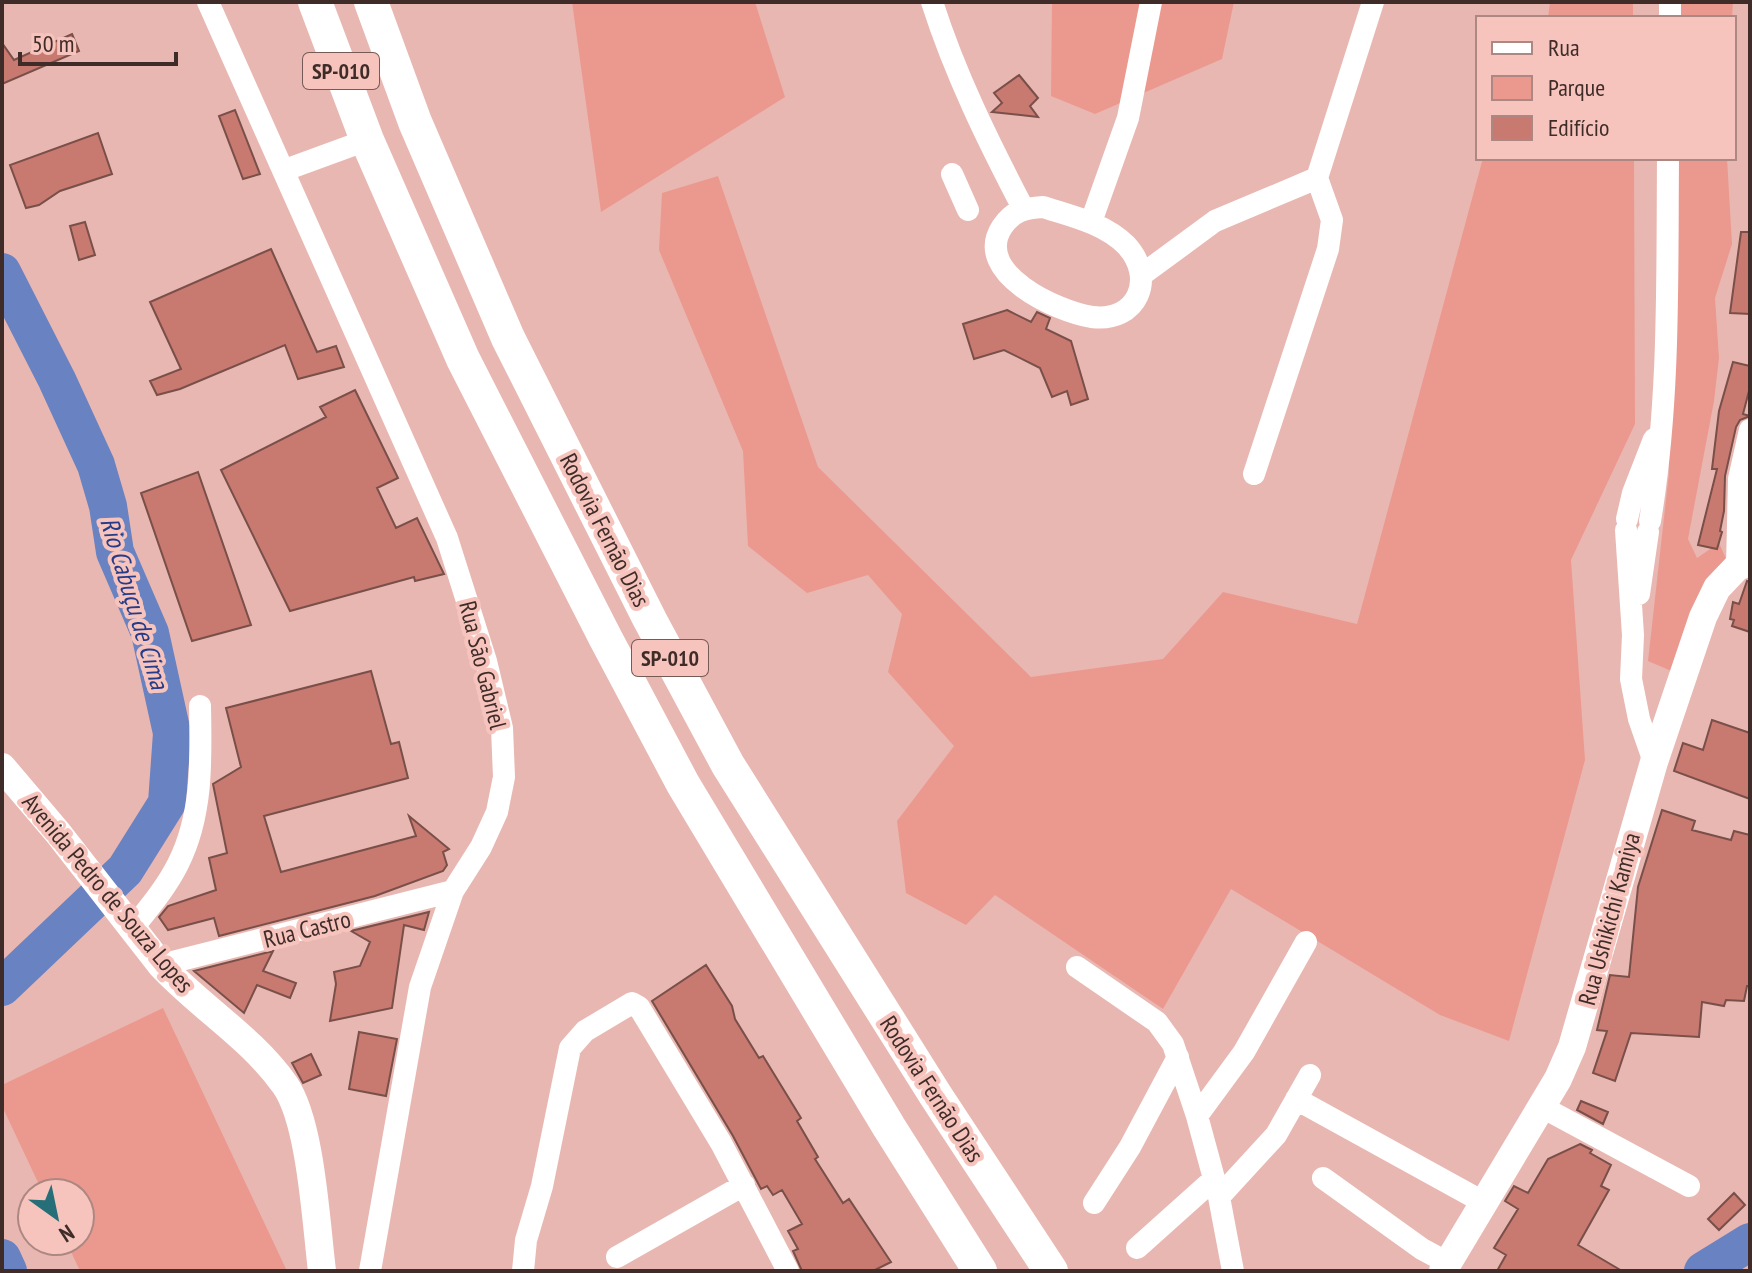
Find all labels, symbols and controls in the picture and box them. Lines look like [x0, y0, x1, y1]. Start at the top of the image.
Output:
scale bar [20, 16, 176, 66]
legend [1476, 16, 1736, 160]
text: 50 m [32, 28, 74, 59]
text: Rua [1548, 32, 1580, 63]
road number: SP-010 [303, 53, 379, 89]
text: Parque [1548, 72, 1605, 103]
text: Edifício [1548, 112, 1609, 143]
street label: Rodovia Fernão Dias [553, 448, 657, 612]
water label: Rio Cabuçu de Cima [93, 513, 177, 694]
street label: Rua São Gabriel [452, 598, 514, 733]
road number: SP-010 [632, 640, 708, 676]
street label: Avenida Pedro de Souza Lopes [16, 787, 200, 999]
street label: Rua Ushikichi Kamiya [1571, 829, 1647, 1009]
street label: Rua Castro [260, 903, 354, 955]
street label: Rodovia Fernão Dias [873, 1010, 991, 1168]
north arrow [16, 1177, 96, 1257]
text: N [54, 1219, 80, 1249]

